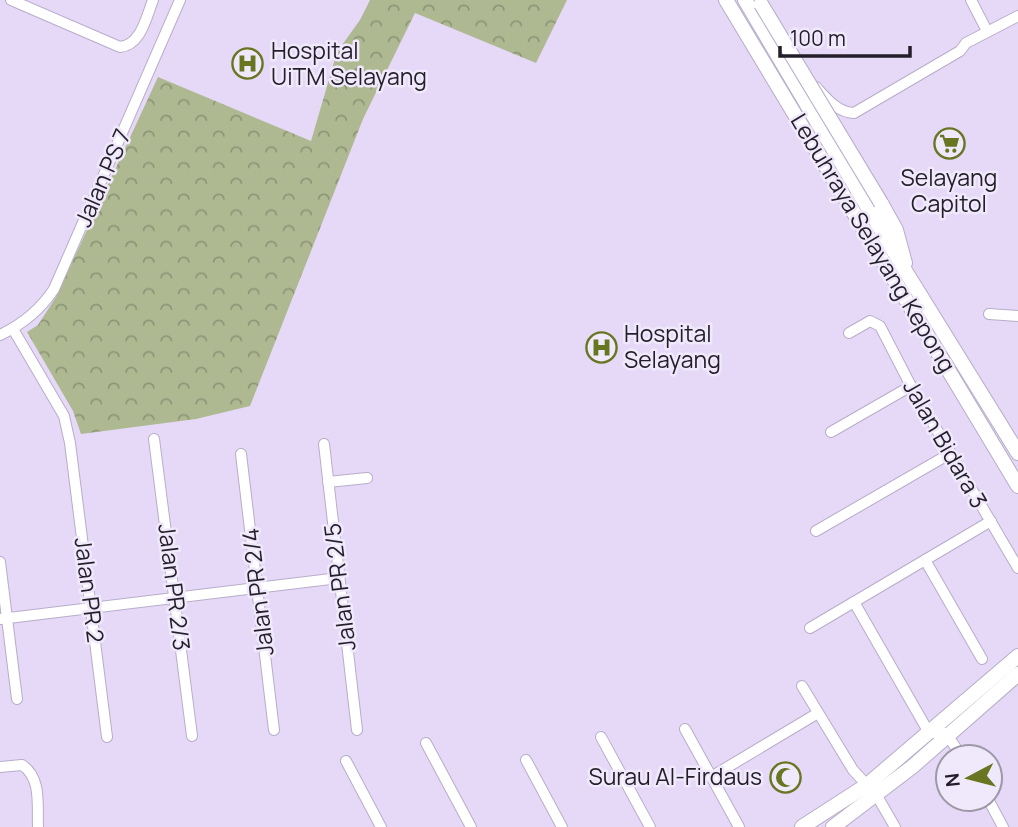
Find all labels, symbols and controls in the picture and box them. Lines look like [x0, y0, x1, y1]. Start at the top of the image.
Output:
scale bar [780, 14, 909, 58]
text: 100 m [790, 24, 846, 52]
place label: Hospital UiTM Selayang [271, 34, 427, 92]
hospital icon: Hospital UiTM Selayang [231, 47, 265, 81]
street label: Lebuhraya Selayang Kepong [784, 107, 964, 378]
street label: Jalan PS 7 [66, 124, 138, 232]
supermarket icon: Selayang Capitol [932, 127, 966, 161]
place label: Selayang Capitol [901, 161, 997, 219]
place label: Hospital Selayang [624, 317, 721, 375]
hospital icon: Hospital Selayang [584, 330, 618, 364]
street label: Jalan Bidara 3 [896, 373, 996, 514]
street label: Jalan PR 2/3 [151, 522, 199, 652]
street label: Jalan PR 2/5 [315, 522, 363, 653]
street label: Jalan PR 2/4 [233, 526, 281, 658]
street label: Jalan PR 2 [68, 535, 112, 644]
north arrow [934, 743, 1004, 813]
place label: Surau Al-Firdaus [589, 760, 762, 792]
mosque icon: Surau Al-Firdaus [768, 760, 802, 794]
text: N [938, 772, 966, 788]

